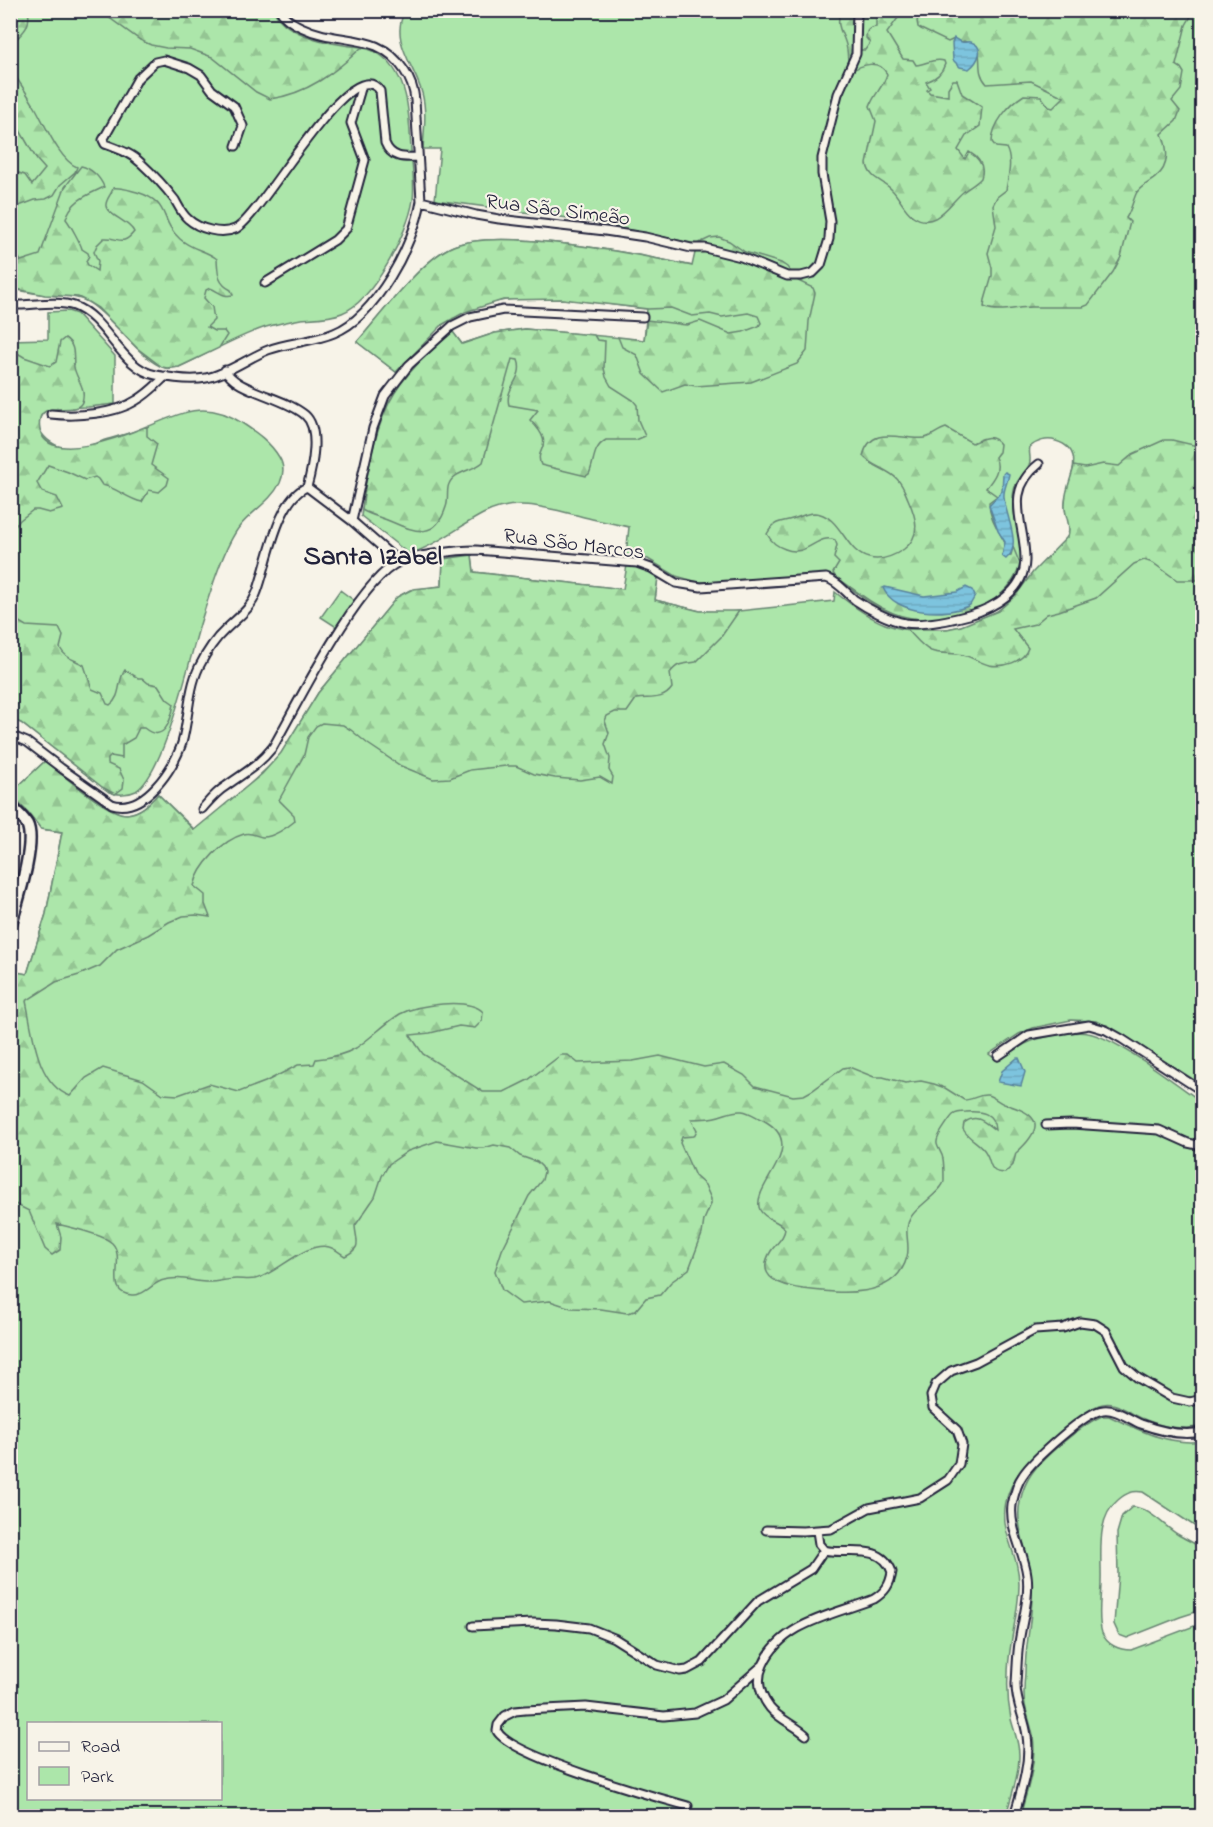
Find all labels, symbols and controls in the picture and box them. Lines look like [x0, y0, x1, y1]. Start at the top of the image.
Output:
street label: Rua São Simeão [484, 187, 632, 235]
street label: Rua São Marcos [501, 521, 646, 569]
district label: Santa Izabel [304, 538, 442, 577]
legend [27, 1722, 222, 1800]
text: Road [81, 1735, 120, 1761]
text: Park [81, 1765, 114, 1791]

